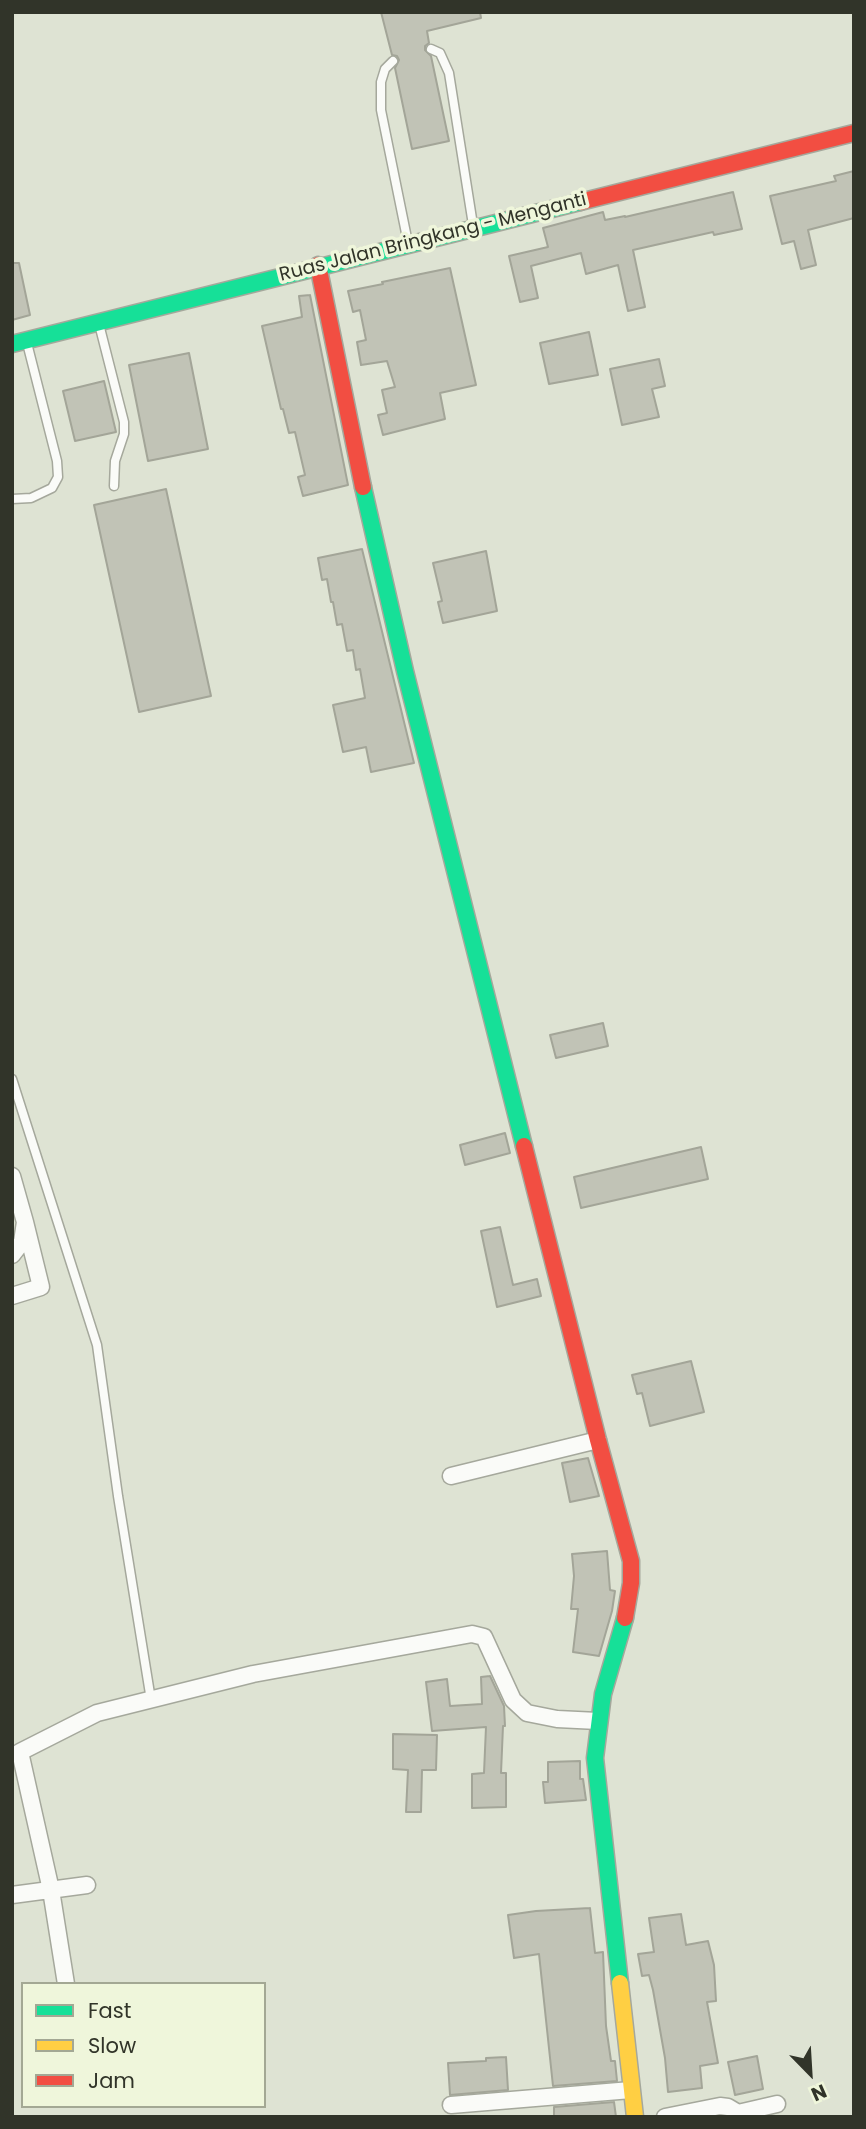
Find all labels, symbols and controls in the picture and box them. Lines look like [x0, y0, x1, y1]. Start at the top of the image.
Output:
street label: Ruas Jalan Bringkang - Menganti [277, 189, 589, 287]
legend [21, 1982, 266, 2108]
text: Fast [88, 1996, 131, 2025]
text: Slow [88, 2031, 136, 2060]
north arrow [775, 2038, 845, 2108]
text: Jam [88, 2066, 135, 2095]
text: N [807, 2077, 831, 2108]

